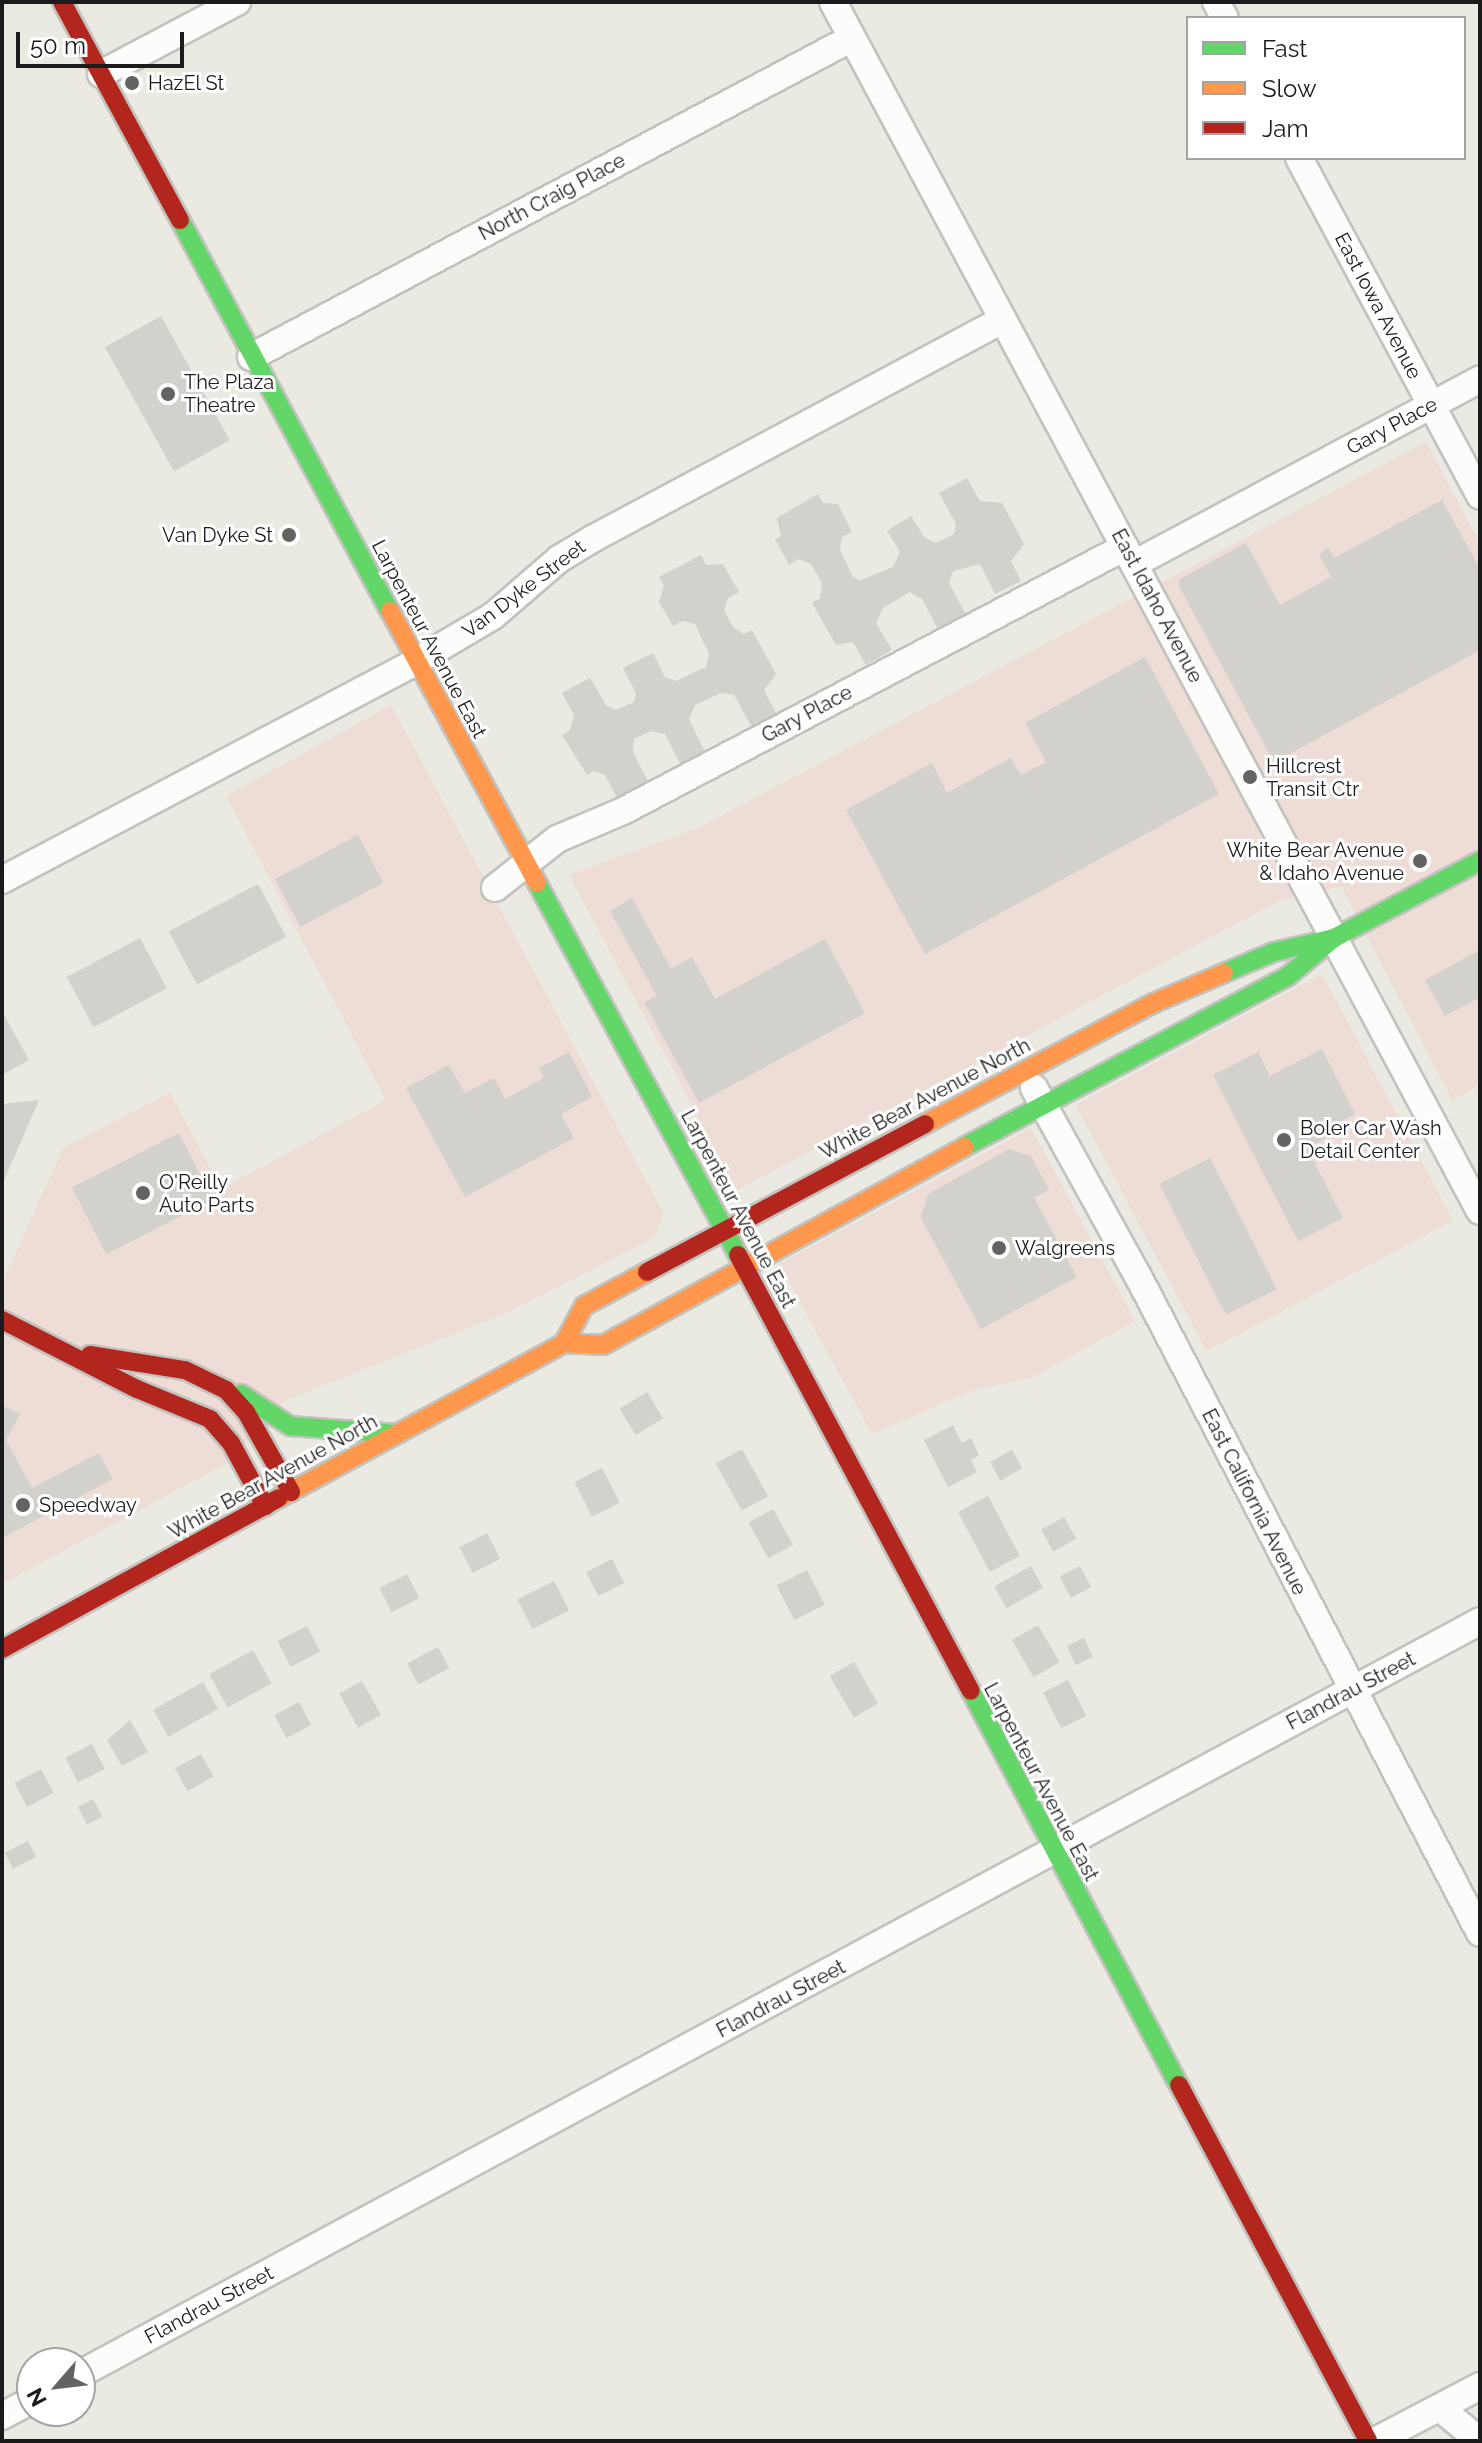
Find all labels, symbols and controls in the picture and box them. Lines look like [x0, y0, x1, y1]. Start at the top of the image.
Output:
scale bar [20, 16, 188, 66]
legend [1186, 16, 1466, 160]
text: 50 m [30, 31, 86, 60]
text: Fast [1262, 34, 1307, 63]
place label: HazEl St [148, 71, 225, 95]
marker: HazEl St [123, 74, 141, 92]
text: Slow [1262, 74, 1316, 103]
text: Jam [1262, 114, 1308, 143]
street label: North Craig Place [475, 148, 629, 246]
street label: East Iowa Avenue [1329, 228, 1427, 384]
place label: The Plaza Theatre [184, 370, 274, 417]
marker: The Plaza Theatre [159, 385, 177, 403]
street label: Gary Place [1342, 392, 1442, 460]
place label: Van Dyke St [162, 523, 273, 547]
street label: East Idaho Avenue [1106, 525, 1208, 687]
marker: Van Dyke St [280, 526, 298, 544]
street label: Larpenteur Avenue East [366, 535, 492, 743]
street label: Van Dyke Street [458, 535, 590, 643]
street label: Gary Place [757, 680, 857, 748]
place label: Hillcrest Transit Ctr [1266, 754, 1359, 801]
marker: Hillcrest Transit Ctr [1241, 768, 1259, 786]
place label: White Bear Avenue & Idaho Avenue [1225, 838, 1404, 885]
marker: White Bear Avenue & Idaho Avenue [1411, 852, 1429, 870]
street label: White Bear Avenue North [815, 1033, 1035, 1165]
street label: Larpenteur Avenue East [675, 1105, 801, 1313]
place label: Boler Car Wash Detail Center [1300, 1116, 1443, 1163]
marker: Boler Car Wash Detail Center [1275, 1131, 1293, 1149]
place label: O'Reilly Auto Parts [159, 1170, 254, 1217]
marker: O'Reilly Auto Parts [134, 1184, 152, 1202]
place label: Walgreens [1015, 1236, 1115, 1260]
marker: Walgreens [990, 1239, 1008, 1257]
street label: East California Avenue [1196, 1405, 1312, 1599]
street label: White Bear Avenue North [164, 1409, 382, 1545]
place label: Speedway [39, 1493, 137, 1517]
marker: Speedway [14, 1496, 32, 1514]
street label: Flandrau Street [1282, 1647, 1420, 1735]
street label: Larpenteur Avenue East [978, 1678, 1104, 1886]
street label: Flandrau Street [712, 1955, 850, 2043]
street label: Flandrau Street [140, 2261, 278, 2349]
north arrow [16, 2347, 96, 2427]
text: N [21, 2384, 52, 2411]

